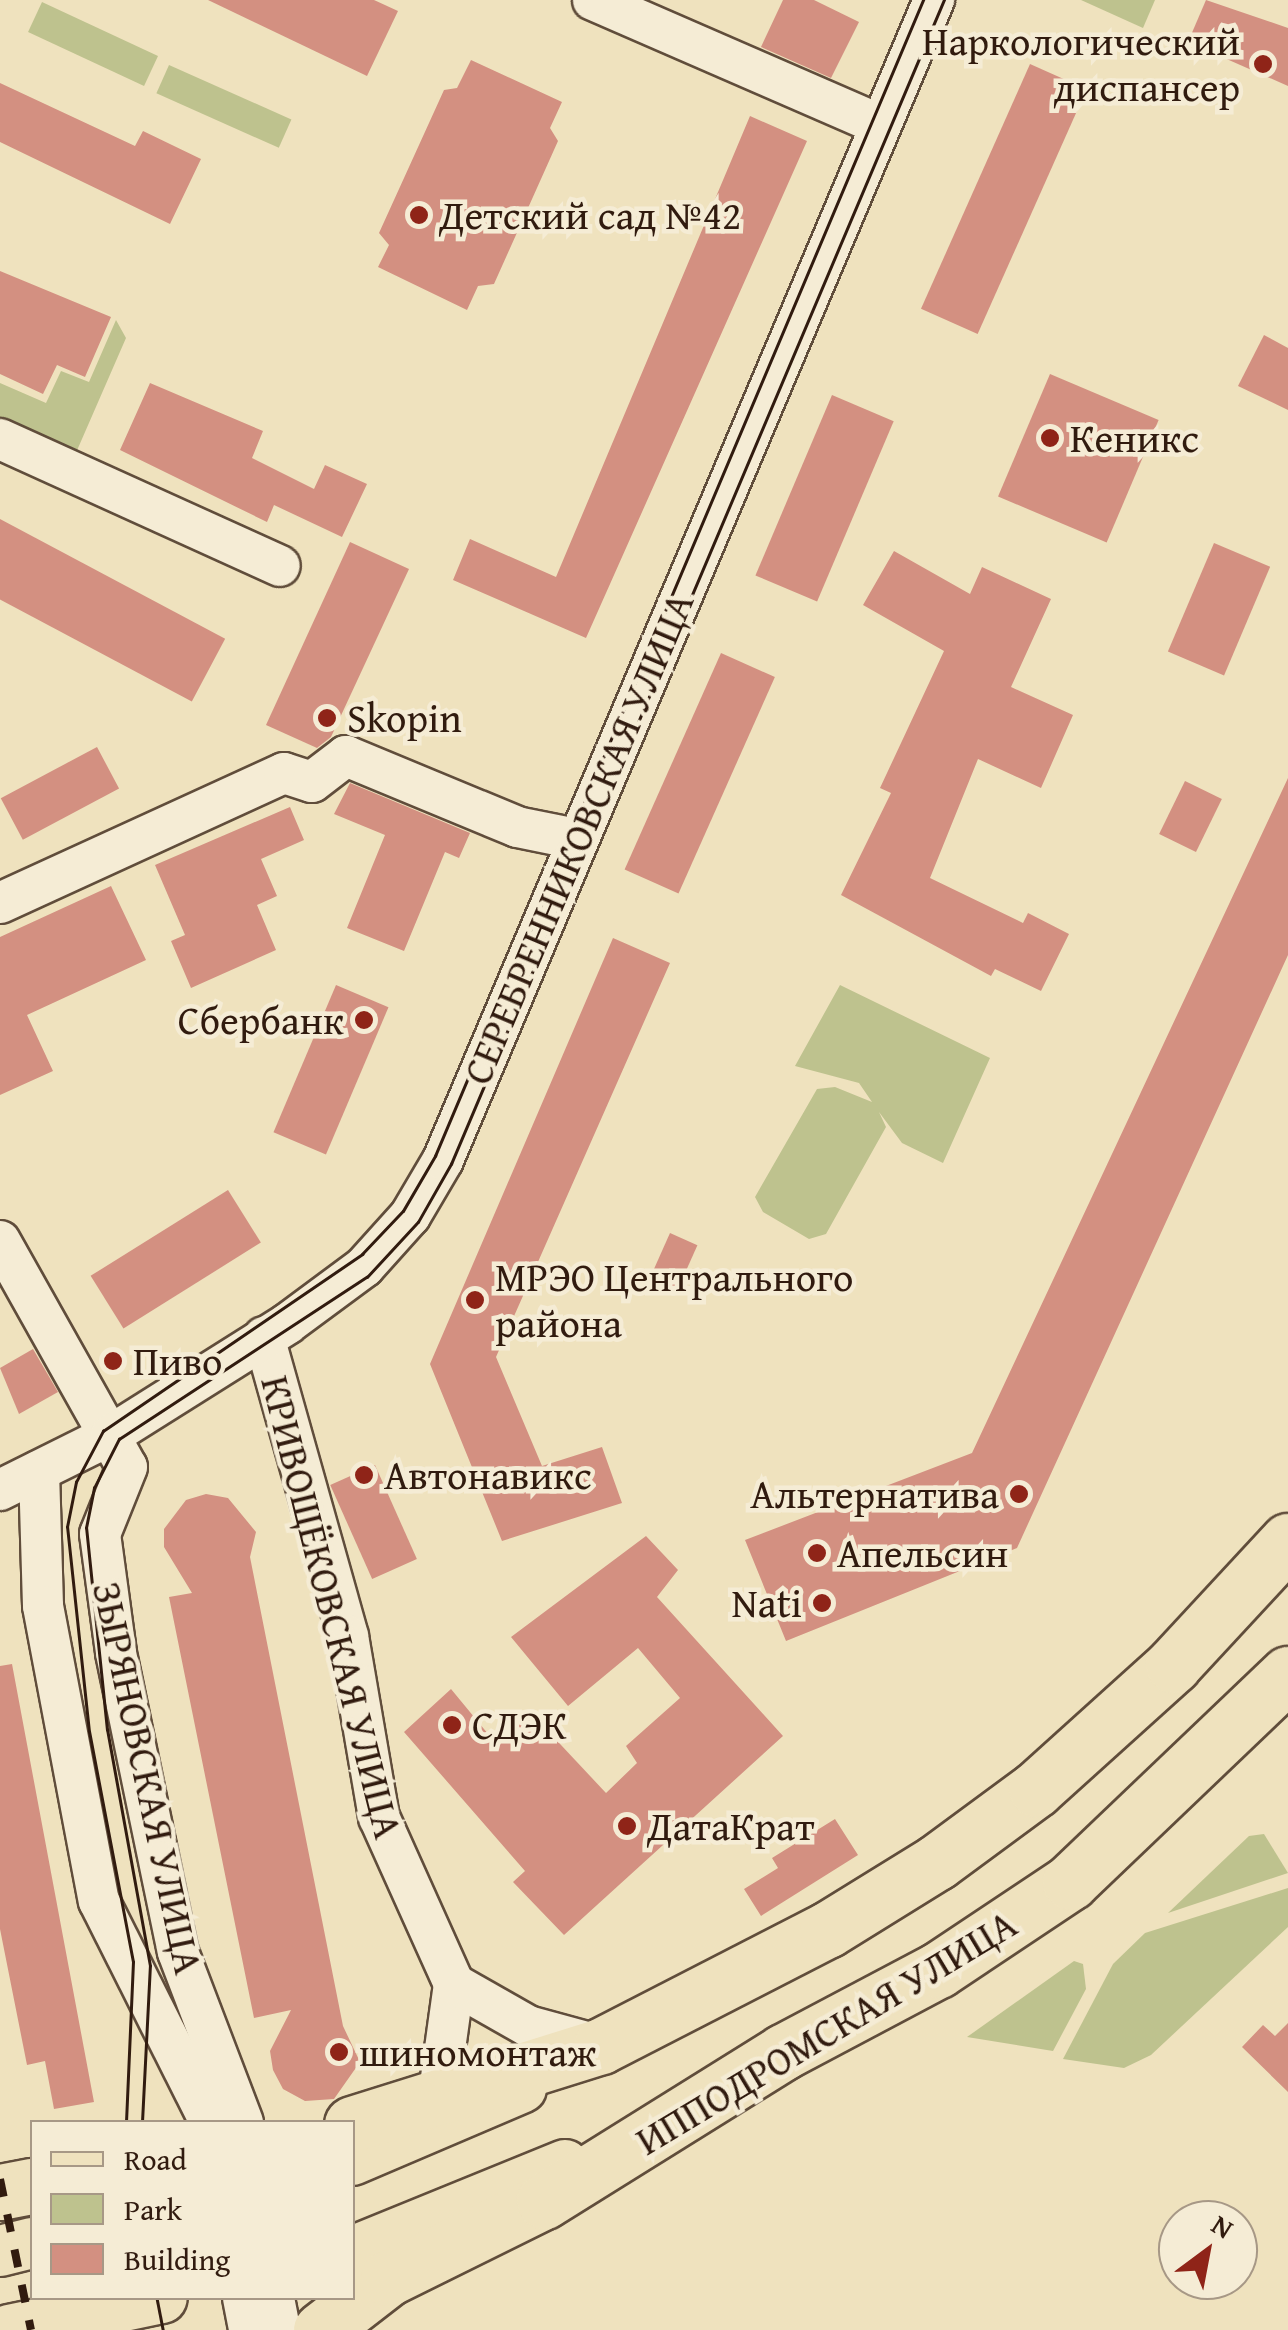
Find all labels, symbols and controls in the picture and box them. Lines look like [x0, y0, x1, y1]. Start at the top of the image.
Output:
place label: Наркологический диспансер [922, 17, 1240, 111]
marker: Наркологический диспансер [1250, 51, 1276, 77]
place label: Детский сад №42 [439, 191, 741, 239]
marker: Детский сад №42 [408, 204, 430, 226]
place label: Кеникс [1070, 414, 1199, 462]
marker: Кеникс [1039, 427, 1061, 449]
street label: СЕРЕБРЕННИКОВСКАЯ УЛИЦА [452, 585, 704, 1091]
place label: Skopin [347, 694, 462, 742]
marker: Skopin [316, 707, 338, 729]
place label: Сбербанк [178, 996, 344, 1044]
marker: Сбербанк [353, 1009, 375, 1031]
place label: МРЭО Центрального района [495, 1253, 853, 1347]
marker: МРЭО Центрального района [464, 1289, 486, 1311]
place label: Пиво [133, 1337, 222, 1385]
marker: Пиво [102, 1350, 124, 1372]
street label: КРИВОЩЁКОВСКАЯ УЛИЦА [251, 1371, 413, 1843]
place label: Автонавикс [384, 1451, 592, 1499]
marker: Автонавикс [353, 1464, 375, 1486]
place label: Альтернатива [750, 1470, 999, 1518]
marker: Альтернатива [1008, 1483, 1030, 1505]
place label: Апельсин [837, 1529, 1008, 1577]
marker: Апельсин [806, 1542, 828, 1564]
street label: ЗЫРЯНОВСКАЯ УЛИЦА [83, 1578, 213, 1978]
place label: Nati [732, 1579, 802, 1627]
marker: Nati [811, 1592, 833, 1614]
place label: СДЭК [472, 1701, 567, 1749]
marker: СДЭК [441, 1714, 463, 1736]
place label: ДатаКрат [647, 1802, 814, 1850]
marker: ДатаКрат [616, 1815, 638, 1837]
street label: ИППОДРОМСКАЯ УЛИЦА [627, 1899, 1025, 2165]
place label: шиномонтаж [359, 2028, 597, 2076]
marker: шиномонтаж [328, 2041, 350, 2063]
legend [30, 2120, 355, 2300]
text: Road [124, 2137, 187, 2181]
text: Park [124, 2187, 182, 2231]
north arrow [1158, 2200, 1258, 2300]
text: N [1204, 2203, 1242, 2248]
text: Building [124, 2237, 230, 2281]

